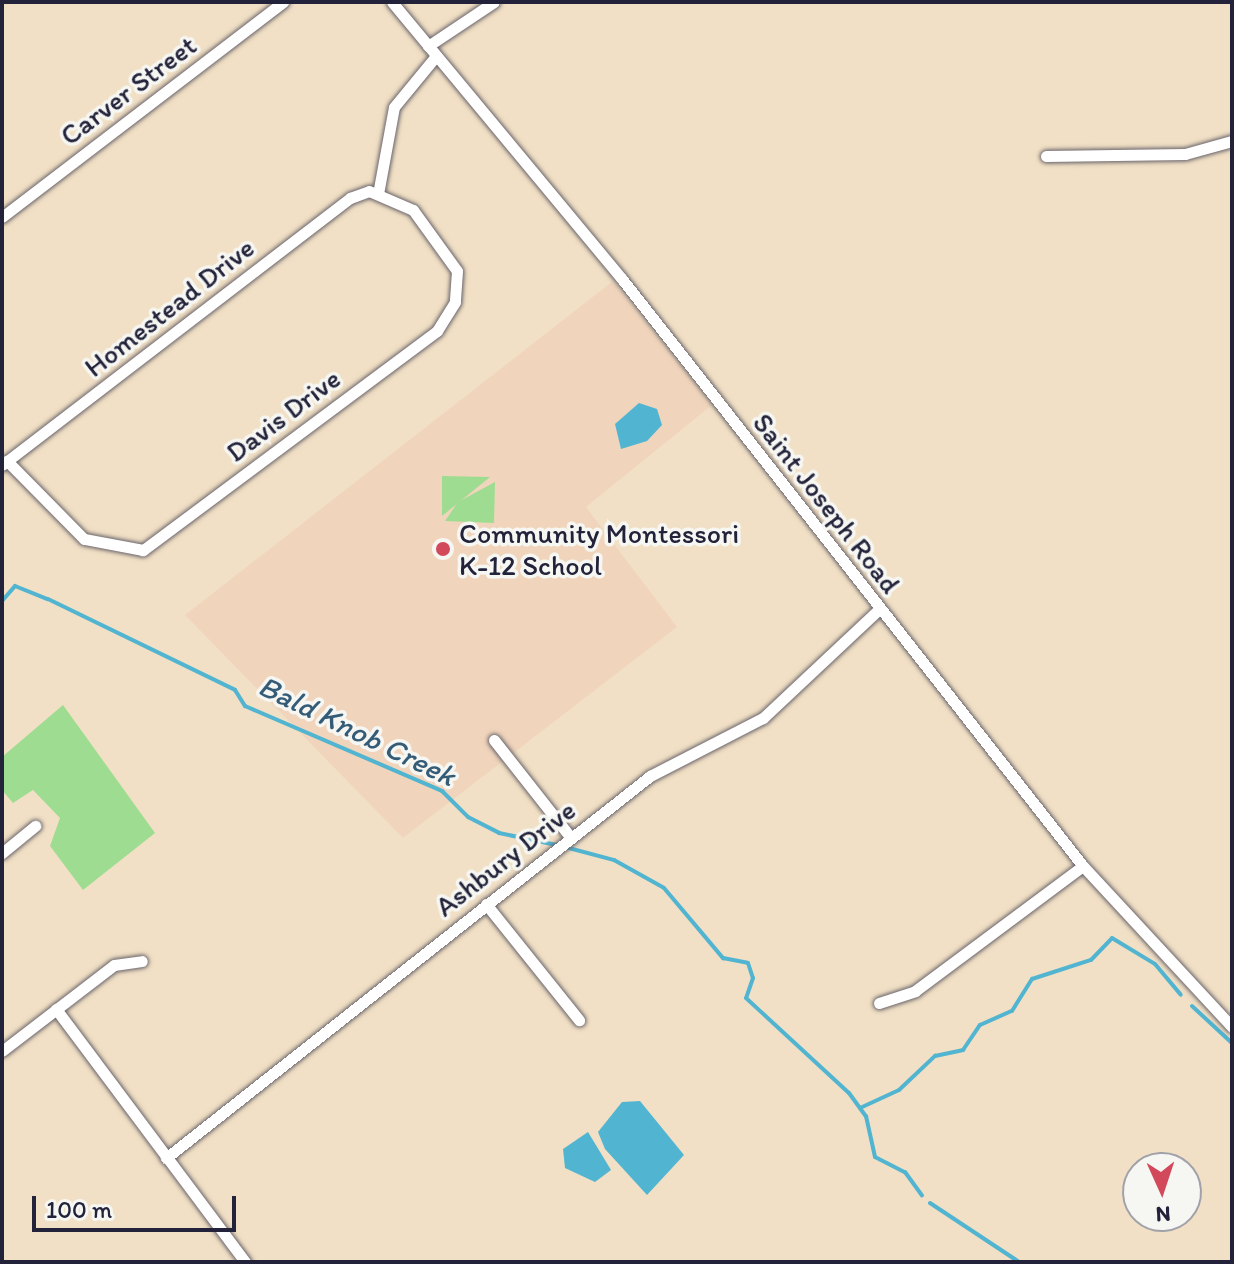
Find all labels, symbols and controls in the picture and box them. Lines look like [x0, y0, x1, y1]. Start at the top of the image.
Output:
street label: Carver Street [53, 28, 203, 152]
street label: Homestead Drive [77, 230, 261, 384]
street label: Davis Drive [219, 361, 347, 469]
street label: Saint Joseph Road [746, 407, 908, 599]
place label: Community Montessori K-12 School [459, 516, 739, 582]
marker: Community Montessori K-12 School [434, 540, 452, 558]
water label: Bald Knob Creek [253, 668, 461, 794]
street label: Ashbury Drive [428, 793, 582, 923]
north arrow [1122, 1152, 1202, 1232]
scale bar [36, 1180, 240, 1230]
text: 100 m [46, 1195, 112, 1224]
text: N [1155, 1201, 1171, 1228]

